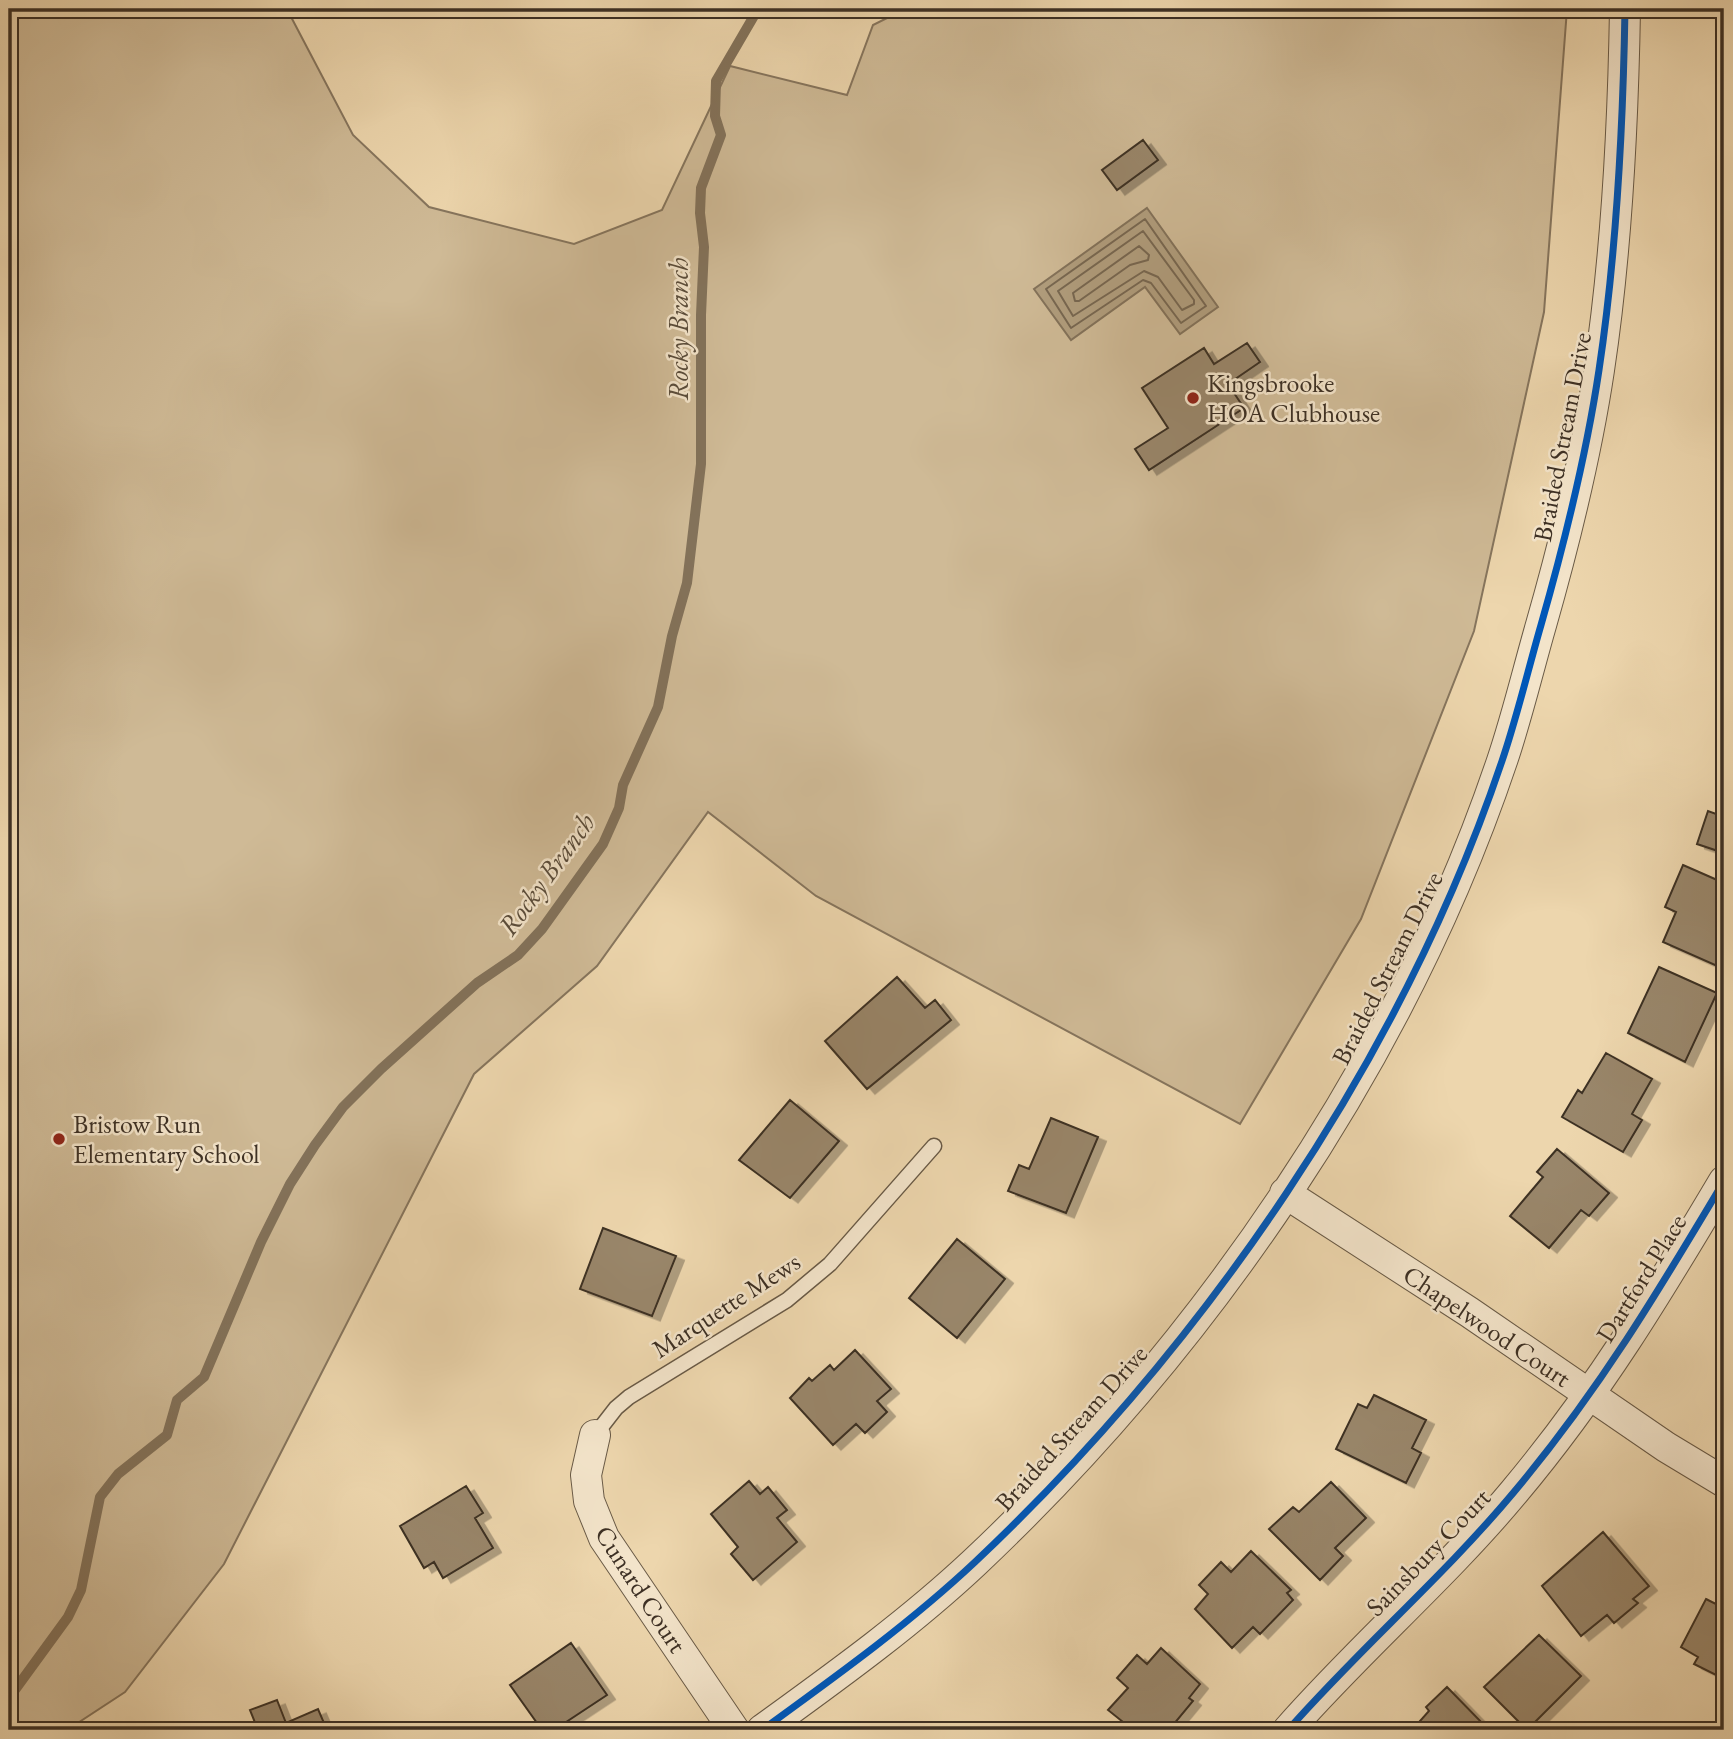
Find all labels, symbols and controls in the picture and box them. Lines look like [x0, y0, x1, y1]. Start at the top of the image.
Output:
water label: Rocky Branch [660, 257, 696, 401]
street label: Braided Stream Drive [1525, 329, 1599, 545]
place label: Kingsbrooke HOA Clubhouse [1207, 366, 1380, 430]
marker: Kingsbrooke HOA Clubhouse [1185, 390, 1201, 406]
water label: Rocky Branch [489, 805, 603, 942]
street label: Braided Stream Drive [1324, 866, 1450, 1070]
place label: Bristow Run Elementary School [73, 1107, 260, 1171]
marker: Bristow Run Elementary School [51, 1131, 67, 1147]
street label: Dartford Place [1588, 1207, 1694, 1349]
street label: Marquette Mews [645, 1244, 807, 1366]
street label: Chapelwood Court [1397, 1257, 1577, 1395]
street label: Braided Stream Drive [987, 1338, 1155, 1518]
street label: Sainsbury Court [1358, 1481, 1498, 1623]
street label: Cunard Court [587, 1519, 695, 1659]

